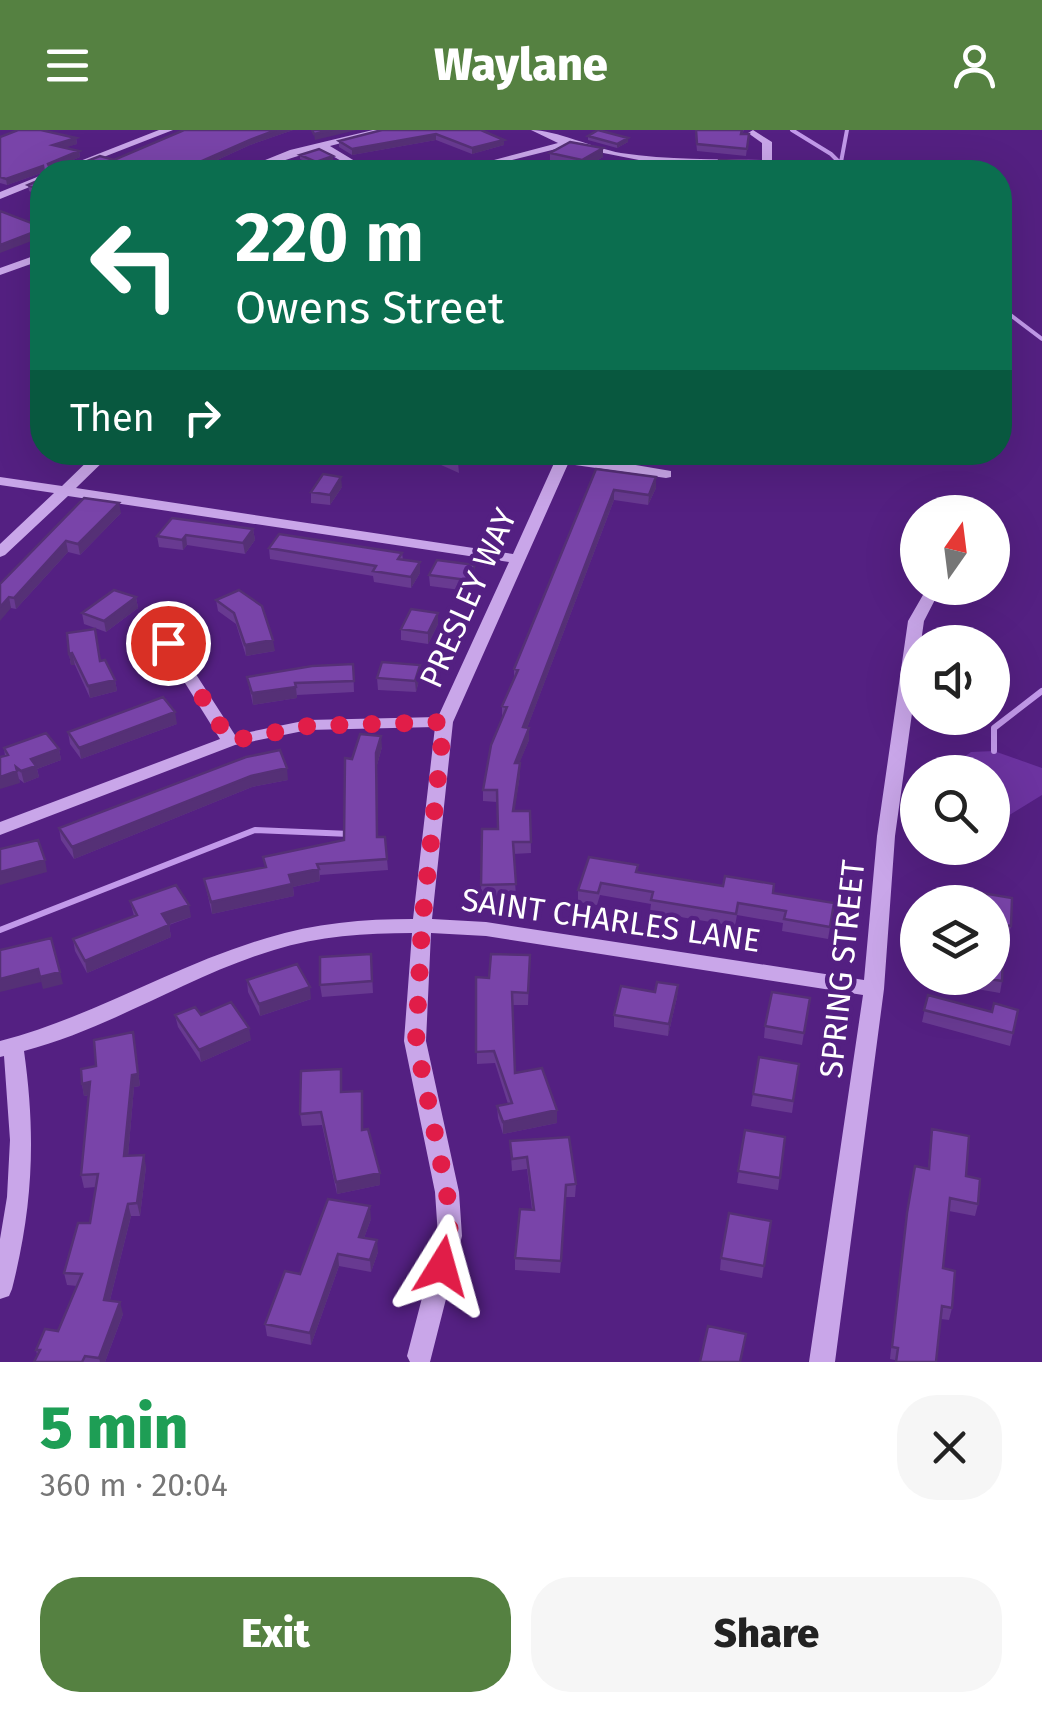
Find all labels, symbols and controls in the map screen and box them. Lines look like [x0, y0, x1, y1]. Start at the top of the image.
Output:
icon: menu [40, 38, 95, 93]
text: Waylane [434, 38, 608, 92]
icon: person [947, 38, 1002, 93]
text: 220 m [235, 196, 424, 280]
icon: left [70, 200, 200, 330]
text: Owens Street [235, 281, 504, 335]
icon: right [175, 390, 230, 445]
text: Then [70, 395, 155, 441]
north arrow [900, 495, 1010, 605]
map controls [900, 495, 1010, 995]
street label: PRESLEY WAY [412, 502, 525, 693]
pin [126, 601, 211, 686]
icon: arrive [141, 616, 196, 671]
button: sound [900, 625, 1010, 735]
button: search [900, 755, 1010, 865]
street label: SPRING STREET [812, 858, 872, 1080]
street label: SAINT CHARLES LANE [459, 880, 763, 960]
button: layers [900, 885, 1010, 995]
position arrow [390, 1214, 494, 1318]
text: 5 min [40, 1392, 188, 1464]
button: close [897, 1395, 1002, 1500]
text: 360 m · 20:04 [40, 1466, 228, 1504]
button: Exit [40, 1577, 511, 1692]
button: Share [531, 1577, 1002, 1692]

